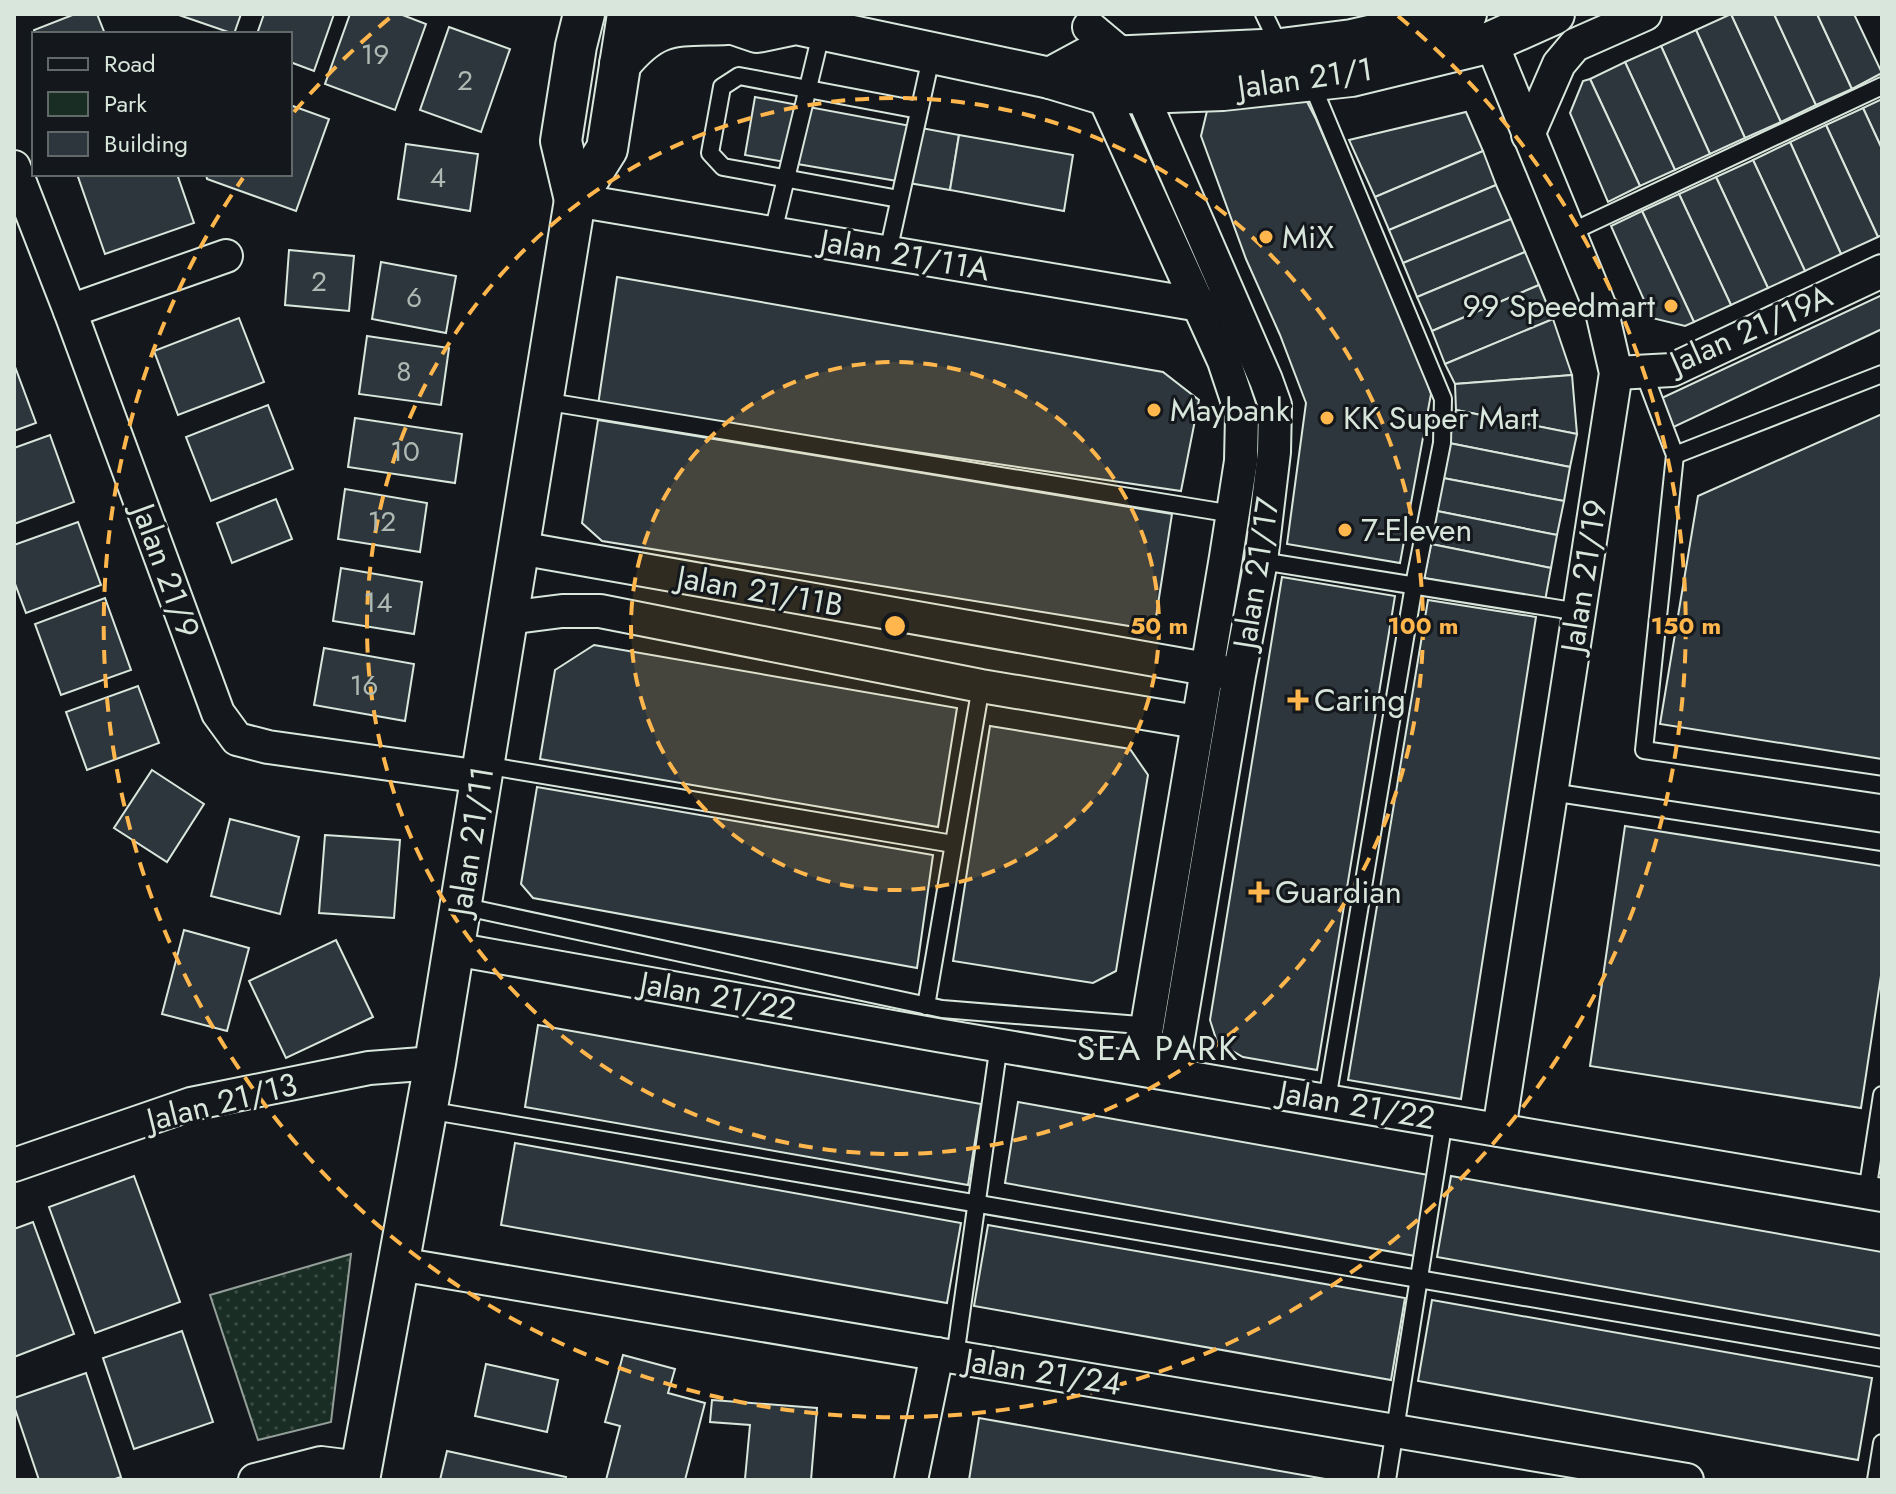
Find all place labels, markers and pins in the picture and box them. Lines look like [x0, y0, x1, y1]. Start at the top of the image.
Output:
place label: MiX [1282, 214, 1334, 260]
marker: MiX [1257, 228, 1275, 246]
place label: 99 Speedmart [1463, 283, 1655, 329]
marker: 99 Speedmart [1662, 297, 1680, 315]
place label: Maybank [1170, 387, 1291, 433]
place label: KK Super Mart [1343, 395, 1539, 441]
marker: Maybank [1145, 401, 1163, 419]
marker: KK Super Mart [1318, 409, 1336, 427]
place label: 7-Eleven [1361, 507, 1472, 553]
marker: 7-Eleven [1336, 521, 1354, 539]
centre of rings [881, 612, 909, 640]
place label: Caring [1314, 677, 1406, 723]
marker: Caring [1289, 691, 1307, 709]
place label: Guardian [1275, 869, 1402, 915]
marker: Guardian [1250, 883, 1268, 901]

